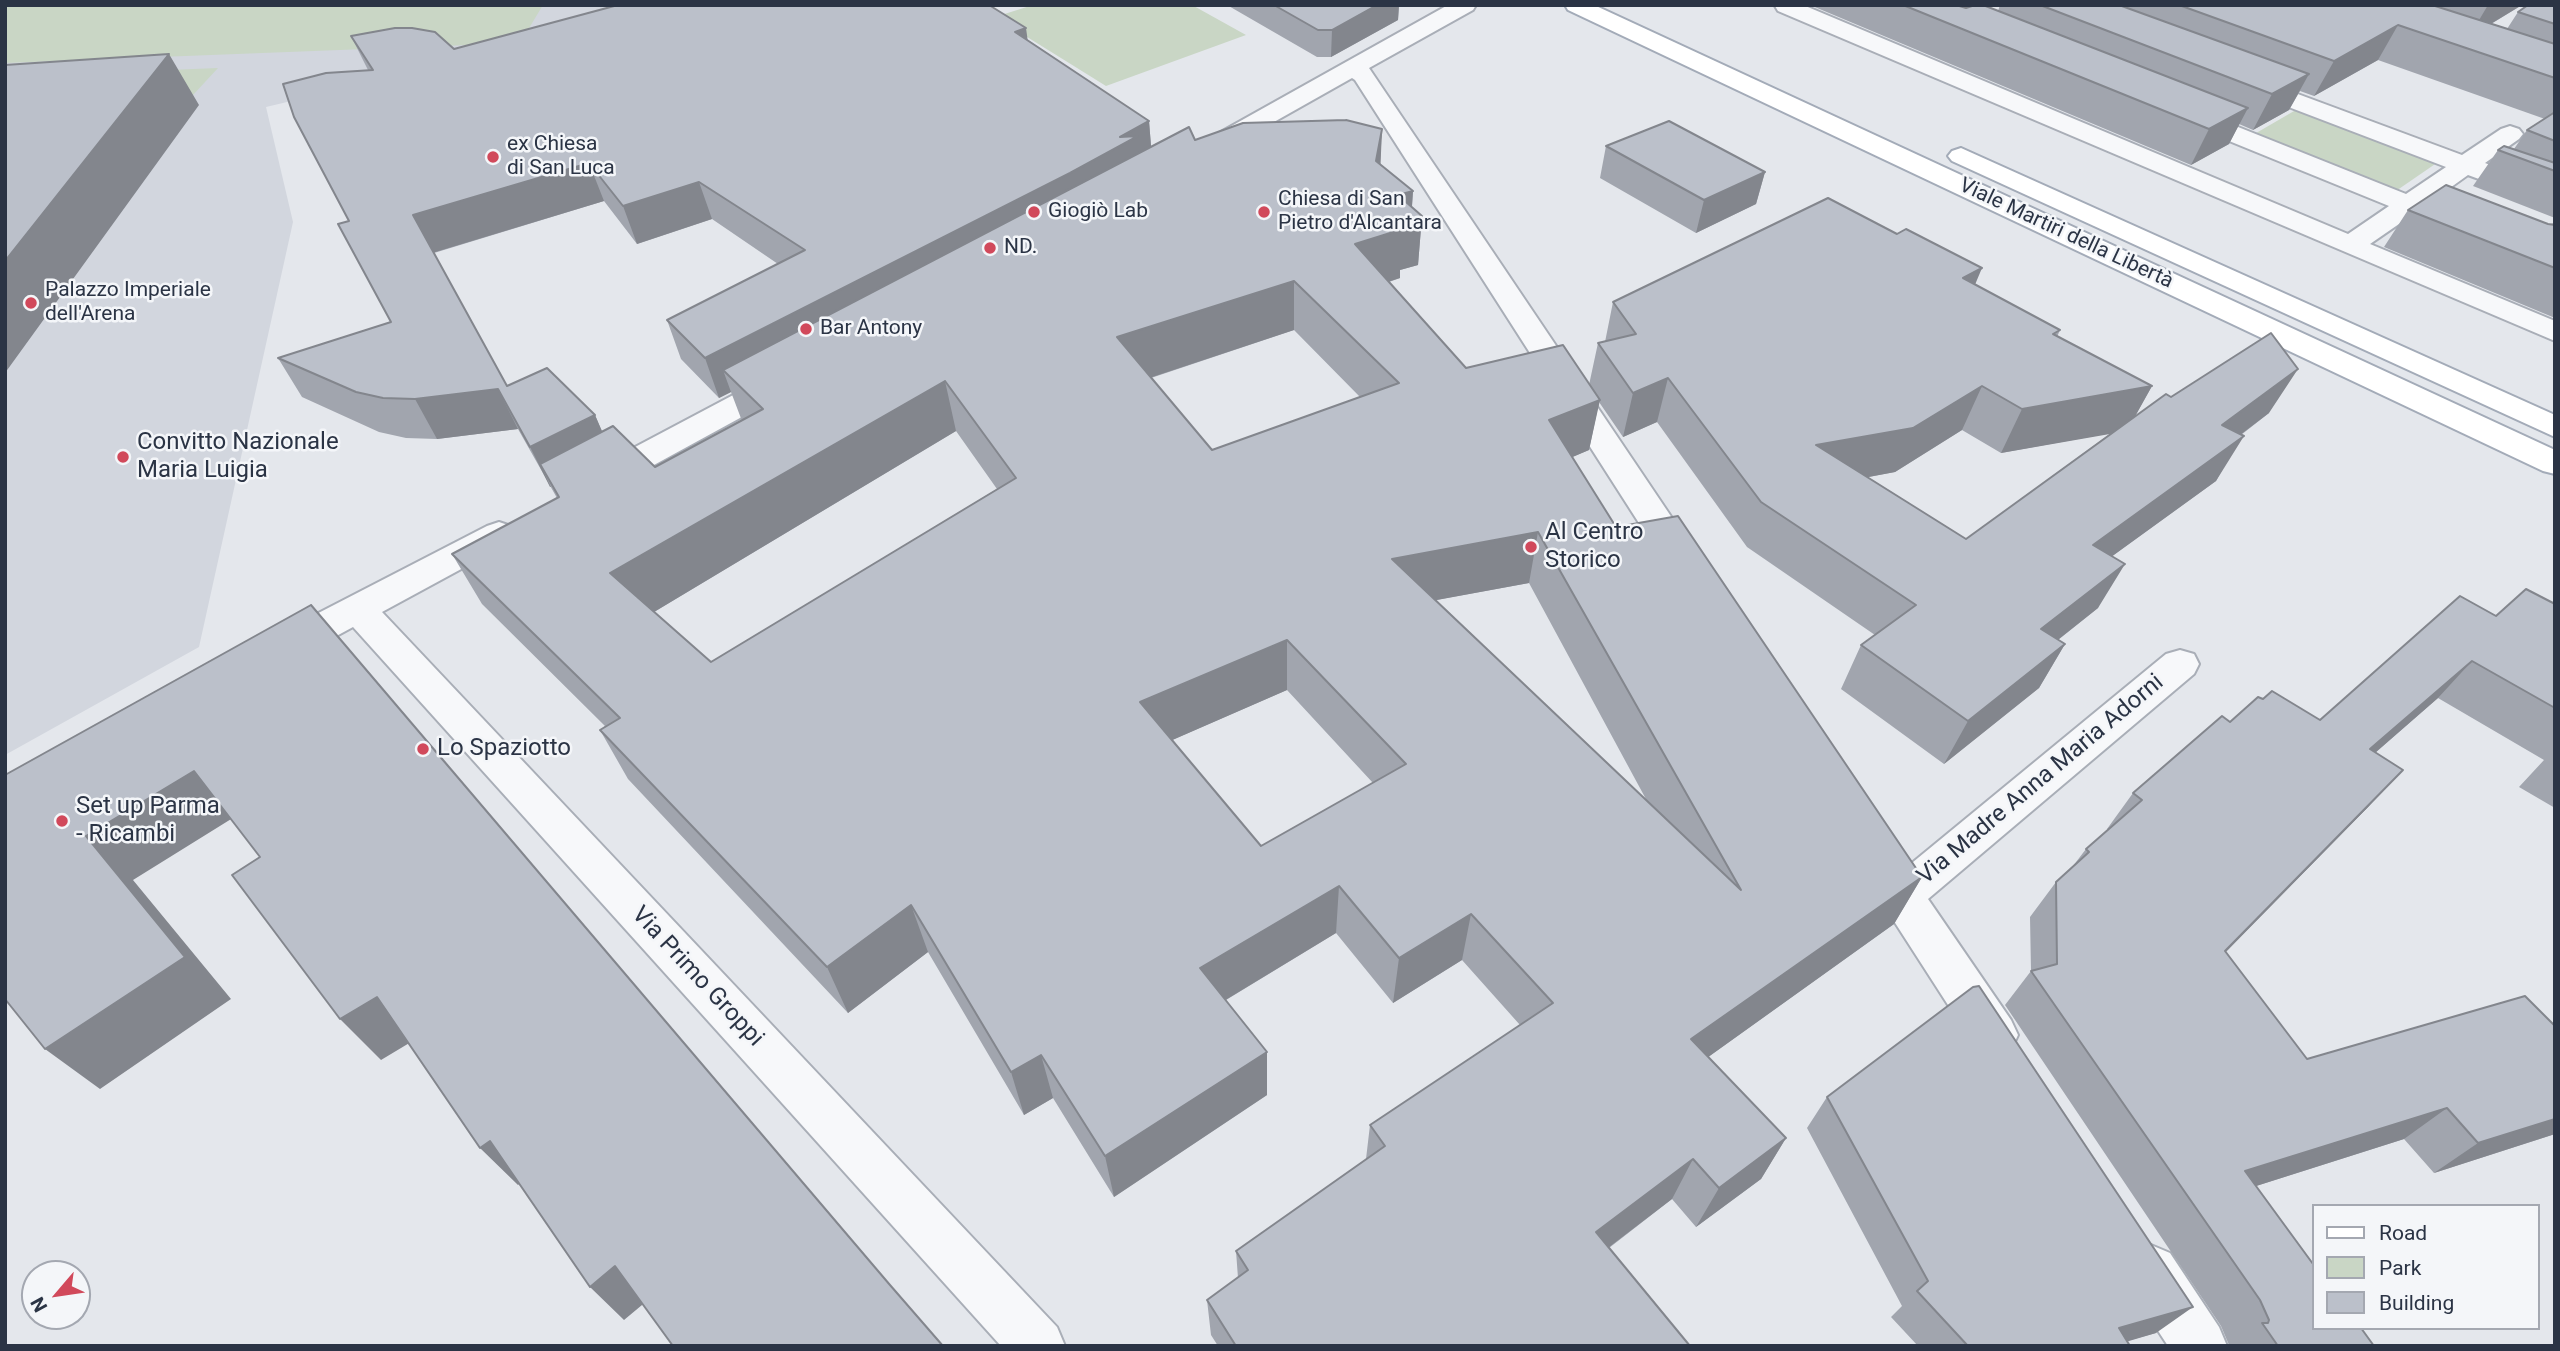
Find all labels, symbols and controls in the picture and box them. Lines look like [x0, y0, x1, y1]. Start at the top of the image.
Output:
place label: ex Chiesa di San Luca [507, 132, 615, 182]
marker: ex Chiesa di San Luca [485, 149, 501, 165]
street label: Viale Martiri della Libertà [1955, 173, 2177, 295]
place label: Chiesa di San Pietro d'Alcantara [1278, 187, 1442, 237]
place label: Giogiò Lab [1048, 199, 1148, 225]
marker: Giogiò Lab [1026, 204, 1042, 220]
marker: Chiesa di San Pietro d'Alcantara [1256, 204, 1272, 220]
place label: ND. [1004, 235, 1037, 261]
marker: ND. [982, 240, 998, 256]
place label: Palazzo Imperiale dell'Arena [45, 278, 211, 328]
marker: Palazzo Imperiale dell'Arena [23, 295, 39, 311]
place label: Bar Antony [820, 316, 922, 342]
marker: Bar Antony [798, 321, 814, 337]
place label: Convitto Nazionale Maria Luigia [137, 429, 339, 485]
marker: Convitto Nazionale Maria Luigia [115, 449, 131, 465]
place label: Al Centro Storico [1545, 519, 1643, 575]
marker: Al Centro Storico [1523, 539, 1539, 555]
street label: Via Madre Anna Maria Adorni [1912, 669, 2170, 891]
place label: Lo Spaziotto [437, 735, 571, 763]
marker: Lo Spaziotto [415, 741, 431, 757]
place label: Set up Parma - Ricambi [76, 793, 220, 849]
marker: Set up Parma - Ricambi [54, 813, 70, 829]
street label: Via Primo Groppi [625, 901, 769, 1053]
legend [2312, 1204, 2539, 1330]
text: Road [2379, 1221, 2427, 1245]
text: Park [2379, 1256, 2421, 1280]
north arrow [21, 1260, 91, 1330]
text: Building [2379, 1291, 2454, 1315]
text: N [26, 1293, 52, 1316]

